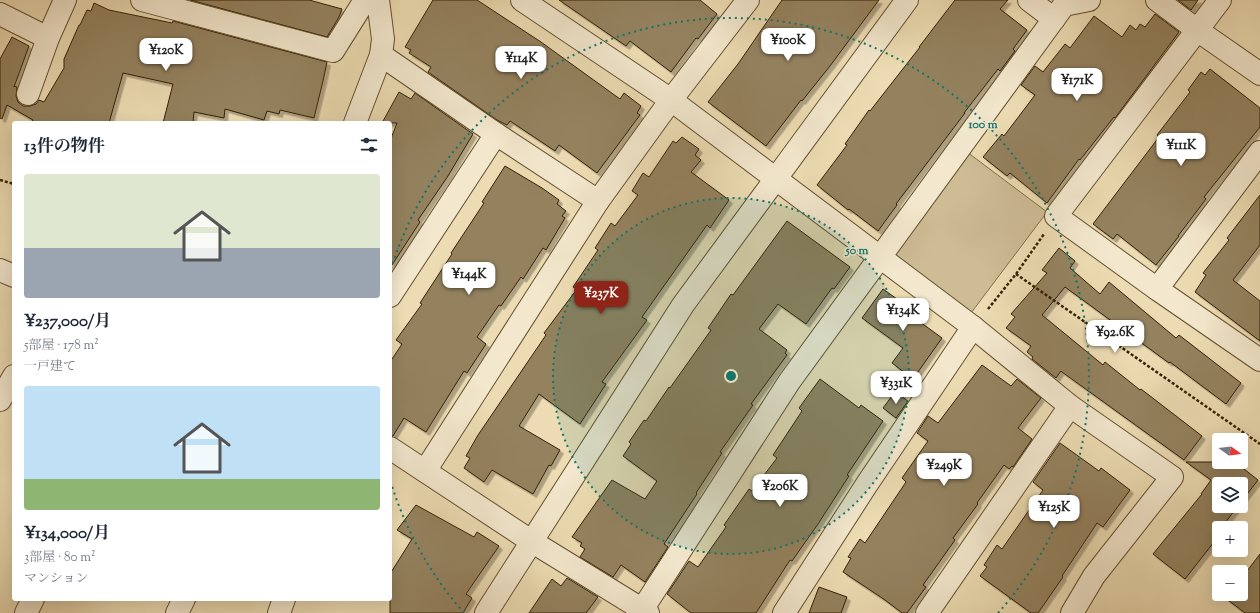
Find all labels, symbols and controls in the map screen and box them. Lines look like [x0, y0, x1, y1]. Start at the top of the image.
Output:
pin: ¥100K [760, 28, 816, 62]
text: ¥100K [770, 32, 806, 50]
pin: ¥120K [138, 38, 194, 72]
text: ¥120K [148, 42, 184, 60]
pin: ¥114K [493, 46, 549, 80]
text: ¥114K [504, 50, 538, 68]
pin: ¥171K [1049, 68, 1105, 102]
text: ¥171K [1060, 72, 1094, 90]
text: 100 m [967, 116, 998, 134]
pin: ¥111K [1153, 133, 1209, 167]
icon: filters [358, 134, 380, 156]
text: 13件の物件 [24, 135, 105, 159]
text: ¥111K [1165, 137, 1197, 155]
icon: home [166, 200, 238, 272]
text: 50 m [845, 242, 869, 260]
pin: ¥144K [441, 262, 497, 296]
text: ¥144K [451, 266, 487, 284]
pin: ¥237K [573, 281, 629, 315]
text: ¥237K [583, 285, 619, 303]
pin: ¥134K [875, 298, 931, 332]
text: ¥134K [886, 302, 920, 320]
text: ¥237,000/月 [24, 310, 111, 334]
pin: ¥92.6K [1082, 320, 1148, 354]
text: ¥92.6K [1095, 324, 1135, 342]
text: 5部屋 · 178 m² [24, 337, 99, 355]
text: 一戸建て [24, 358, 76, 376]
centre of rings [724, 369, 738, 383]
pin: ¥331K [868, 371, 924, 405]
text: ¥331K [880, 375, 912, 393]
icon: home [166, 412, 238, 484]
north arrow [1212, 433, 1248, 469]
map controls [1212, 433, 1248, 601]
pin: ¥249K [916, 453, 972, 487]
text: ¥249K [926, 457, 962, 475]
pin: ¥206K [752, 474, 808, 508]
button: layers [1212, 477, 1248, 513]
text: ¥206K [761, 478, 799, 496]
pin: ¥125K [1026, 495, 1082, 529]
text: ¥125K [1038, 499, 1070, 517]
button: + [1212, 521, 1248, 557]
text: ¥134,000/月 [24, 522, 110, 546]
text: 3部屋 · 80 m² [24, 549, 95, 567]
button: − [1212, 565, 1248, 601]
text: マンション [24, 570, 88, 588]

